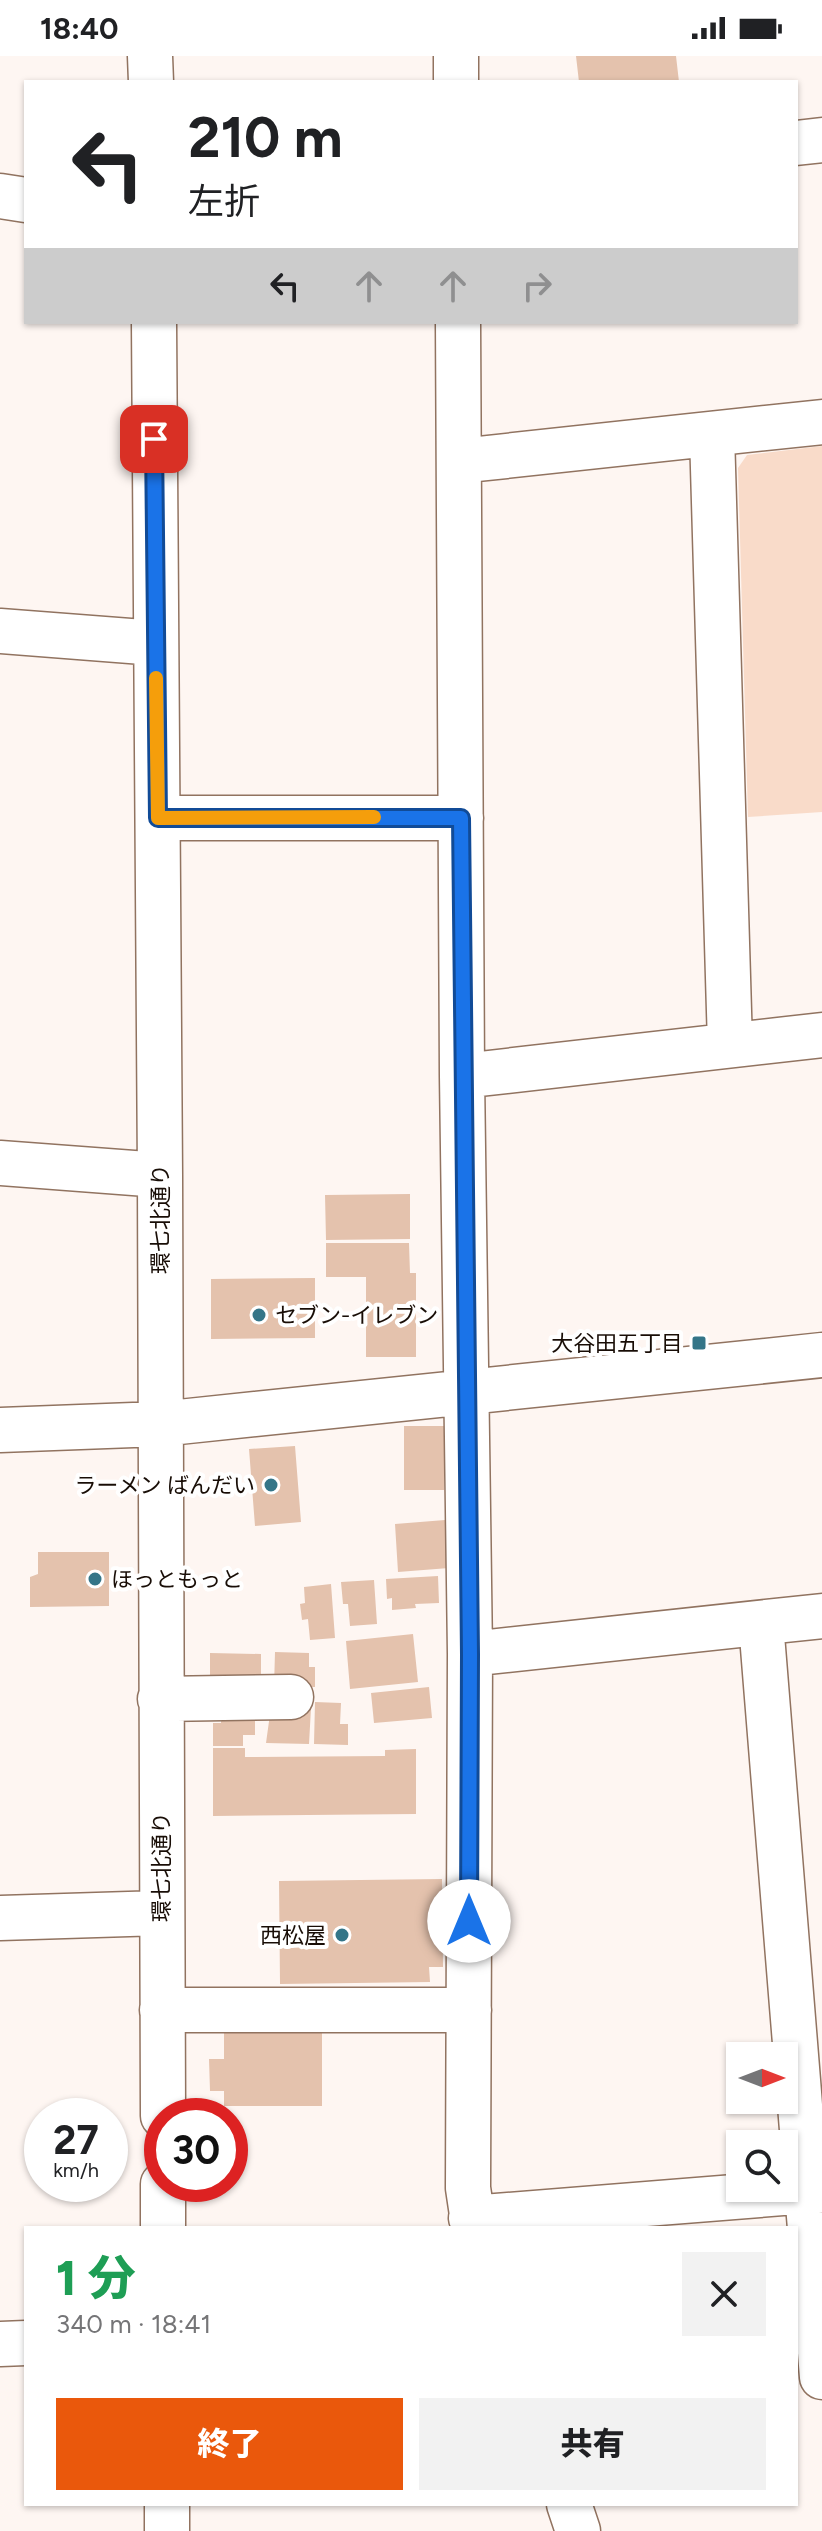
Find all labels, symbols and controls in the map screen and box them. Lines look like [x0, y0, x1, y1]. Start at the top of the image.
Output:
text: 18:40 [40, 10, 118, 47]
text: 210 m [188, 104, 343, 171]
icon: left [56, 112, 160, 216]
text: 左折 [188, 180, 260, 223]
icon: left [263, 264, 307, 308]
icon: ahead [347, 264, 391, 308]
icon: ahead [431, 264, 475, 308]
icon: right [515, 264, 559, 308]
pin [120, 405, 188, 473]
icon: arrive [132, 417, 176, 461]
street label: 環七北通り [147, 1164, 174, 1274]
place label: セブン-イレブン [275, 1302, 438, 1329]
marker: セブン-イレブン [250, 1306, 268, 1324]
place label: 大谷田五丁目 [551, 1330, 683, 1357]
marker: 大谷田五丁目 [690, 1334, 708, 1352]
place label: ラーメン ばんだい [74, 1472, 255, 1499]
marker: ラーメン ばんだい [262, 1476, 280, 1494]
place label: ほっともっと [111, 1566, 243, 1593]
marker: ほっともっと [86, 1570, 104, 1588]
street label: 環七北通り [148, 1812, 175, 1922]
position arrow [427, 1879, 511, 1963]
place label: 西松屋 [260, 1922, 326, 1949]
marker: 西松屋 [333, 1926, 351, 1944]
north arrow [726, 2042, 798, 2114]
map controls [726, 2042, 798, 2202]
speed limit sign: 30 [144, 2098, 248, 2202]
text: 27 [53, 2116, 99, 2164]
button: search [726, 2130, 798, 2202]
text: km/h [53, 2158, 99, 2182]
text: 1 分 [56, 2249, 136, 2307]
button: close [682, 2252, 766, 2336]
text: 340 m · 18:41 [56, 2308, 211, 2340]
button: 終了 [56, 2398, 403, 2490]
button: 共有 [419, 2398, 766, 2490]

